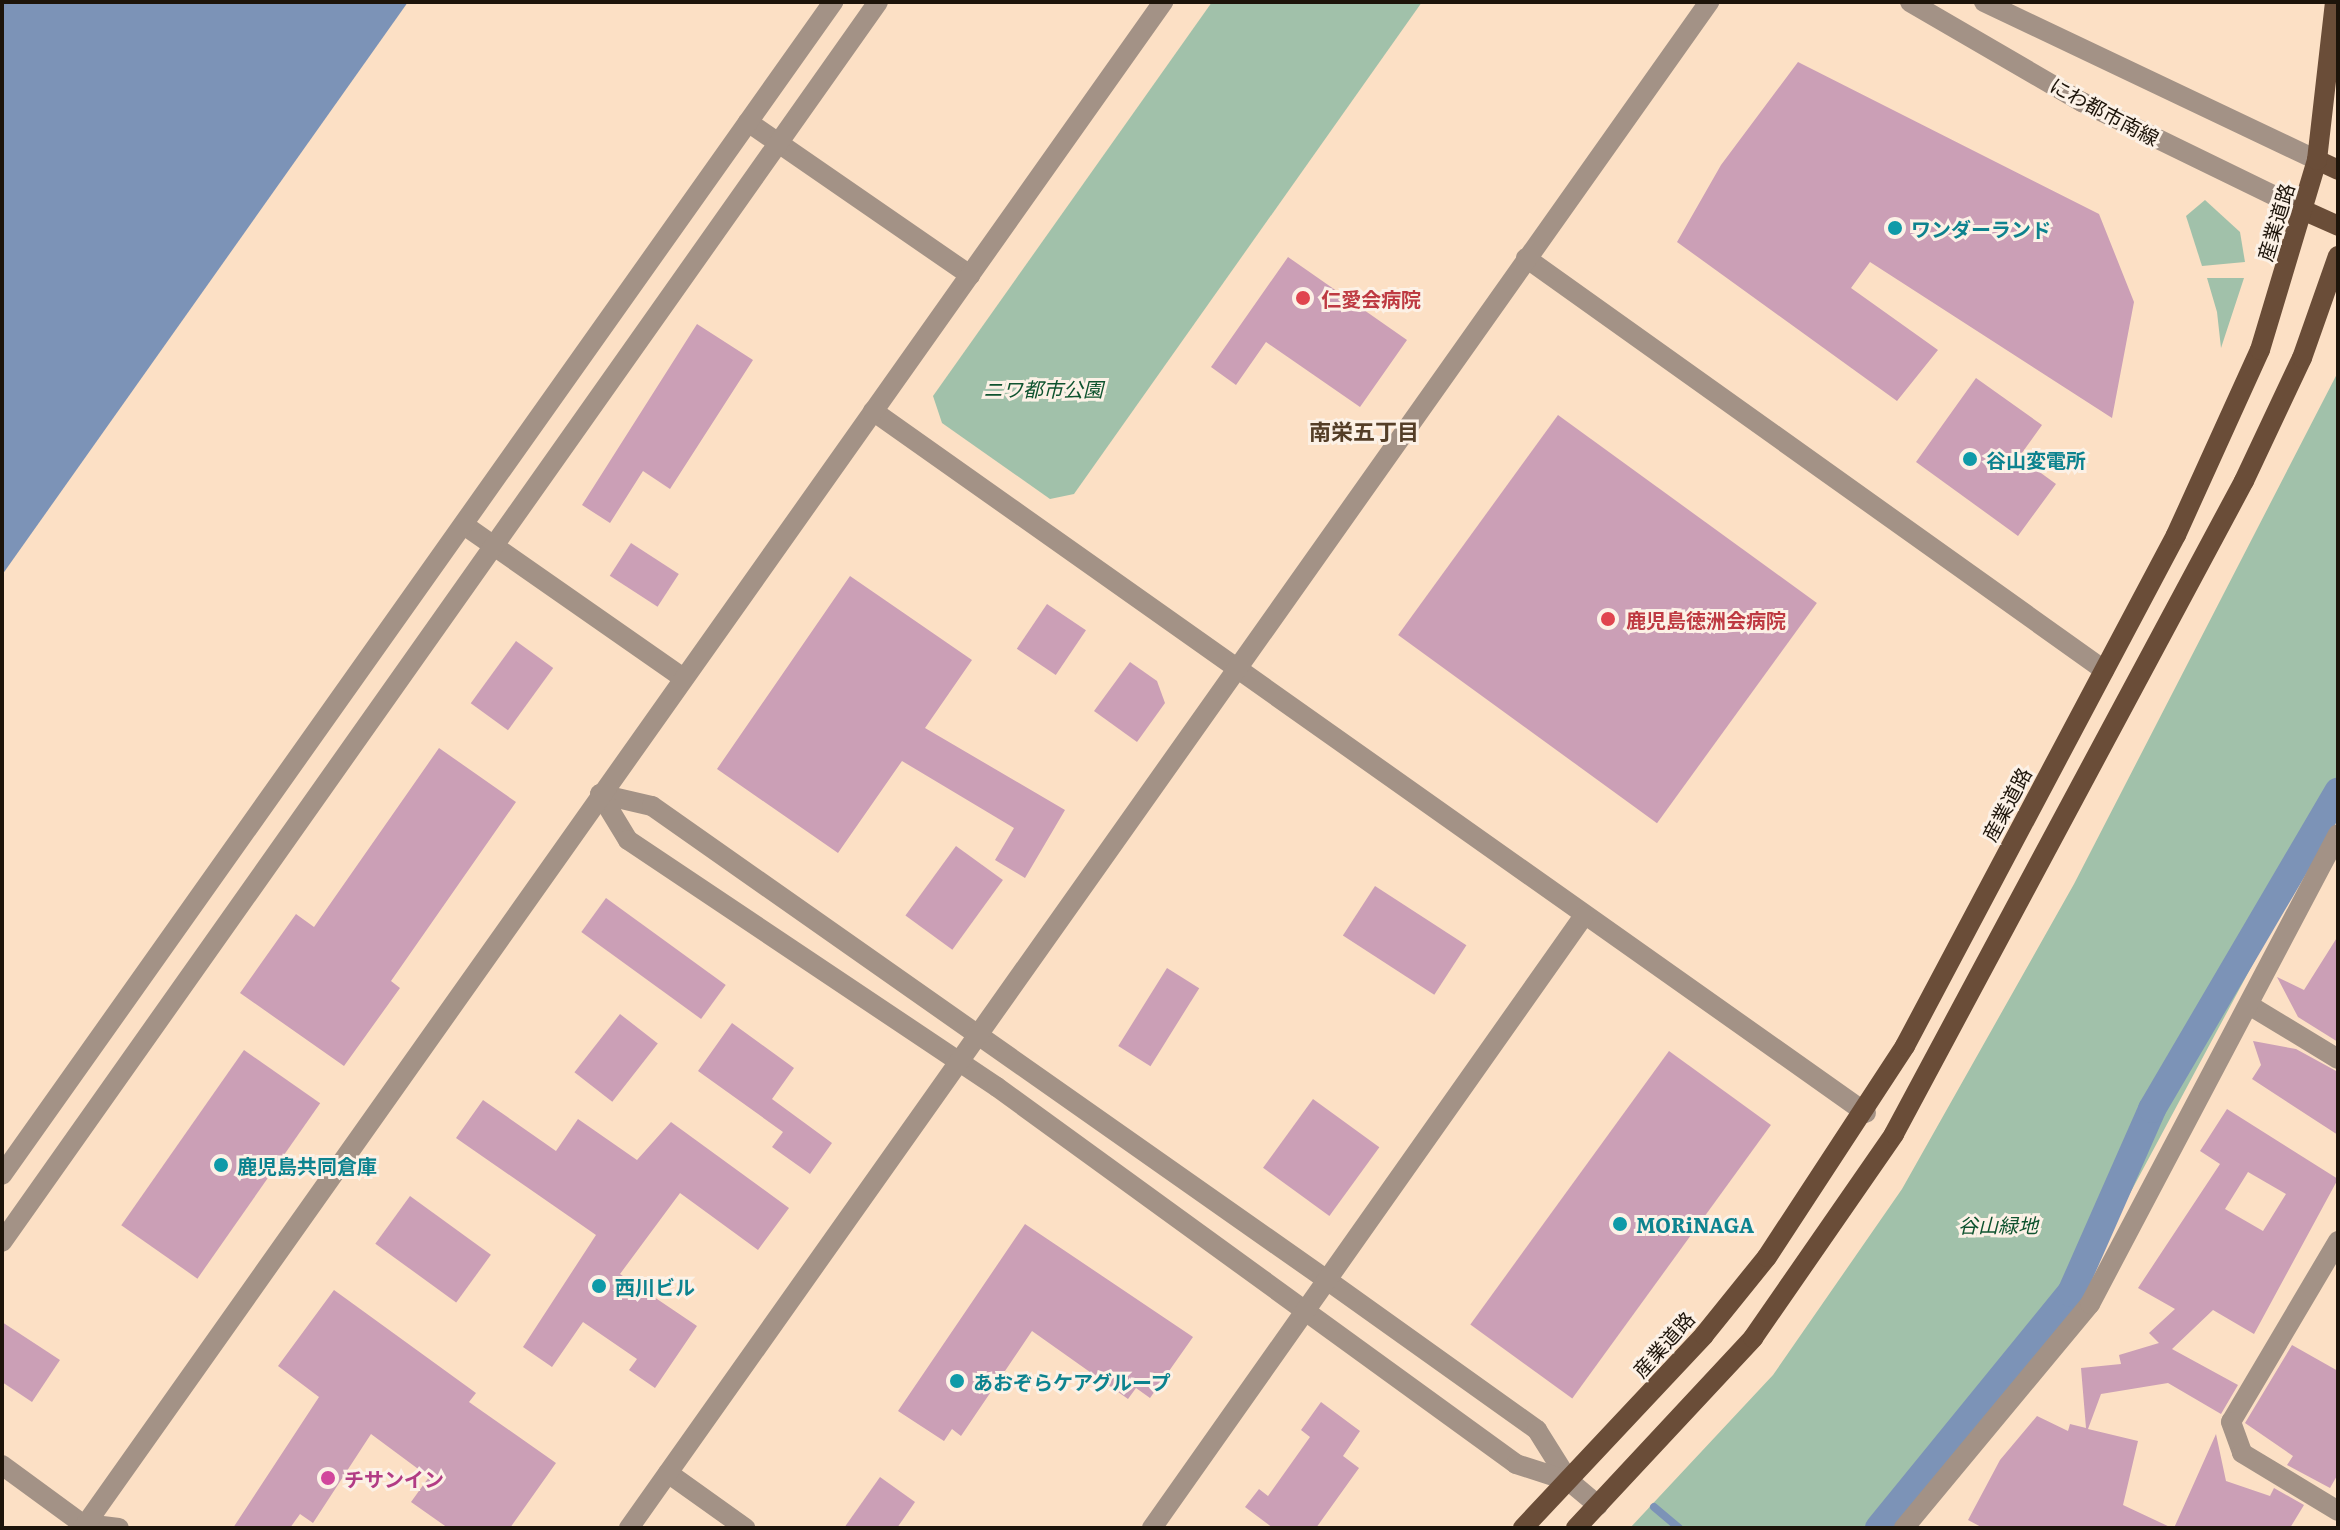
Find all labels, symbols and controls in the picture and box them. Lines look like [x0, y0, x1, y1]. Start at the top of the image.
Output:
street label: にわ都市南線 [2046, 72, 2164, 150]
street label: 産業道路 [2252, 180, 2298, 264]
place label: ワンダーランド [1911, 216, 2051, 240]
marker: ワンダーランド [1886, 219, 1904, 237]
place label: 仁愛会病院 [1321, 286, 1421, 310]
marker: 仁愛会病院 [1292, 287, 1314, 309]
park label: ニワ都市公園 [983, 376, 1103, 400]
district label: 南栄五丁目 [1309, 418, 1419, 444]
place label: 谷山変電所 [1986, 447, 2086, 471]
marker: 谷山変電所 [1961, 450, 1979, 468]
place label: 鹿児島徳洲会病院 [1626, 607, 1786, 631]
marker: 鹿児島徳洲会病院 [1597, 608, 1619, 630]
street label: 産業道路 [1977, 763, 2035, 845]
place label: 鹿児島共同倉庫 [237, 1153, 377, 1177]
marker: 鹿児島共同倉庫 [212, 1156, 230, 1174]
place label: MORiNAGA [1636, 1212, 1754, 1236]
park label: 谷山緑地 [1958, 1212, 2038, 1236]
marker: MORiNAGA [1611, 1215, 1629, 1233]
place label: 西川ビル [615, 1274, 695, 1298]
marker: 西川ビル [590, 1277, 608, 1295]
street label: 産業道路 [1627, 1306, 1699, 1382]
place label: あおぞらケアグループ [973, 1369, 1173, 1393]
marker: あおぞらケアグループ [948, 1372, 966, 1390]
place label: チサンイン [344, 1466, 444, 1490]
marker: チサンイン [319, 1469, 337, 1487]

